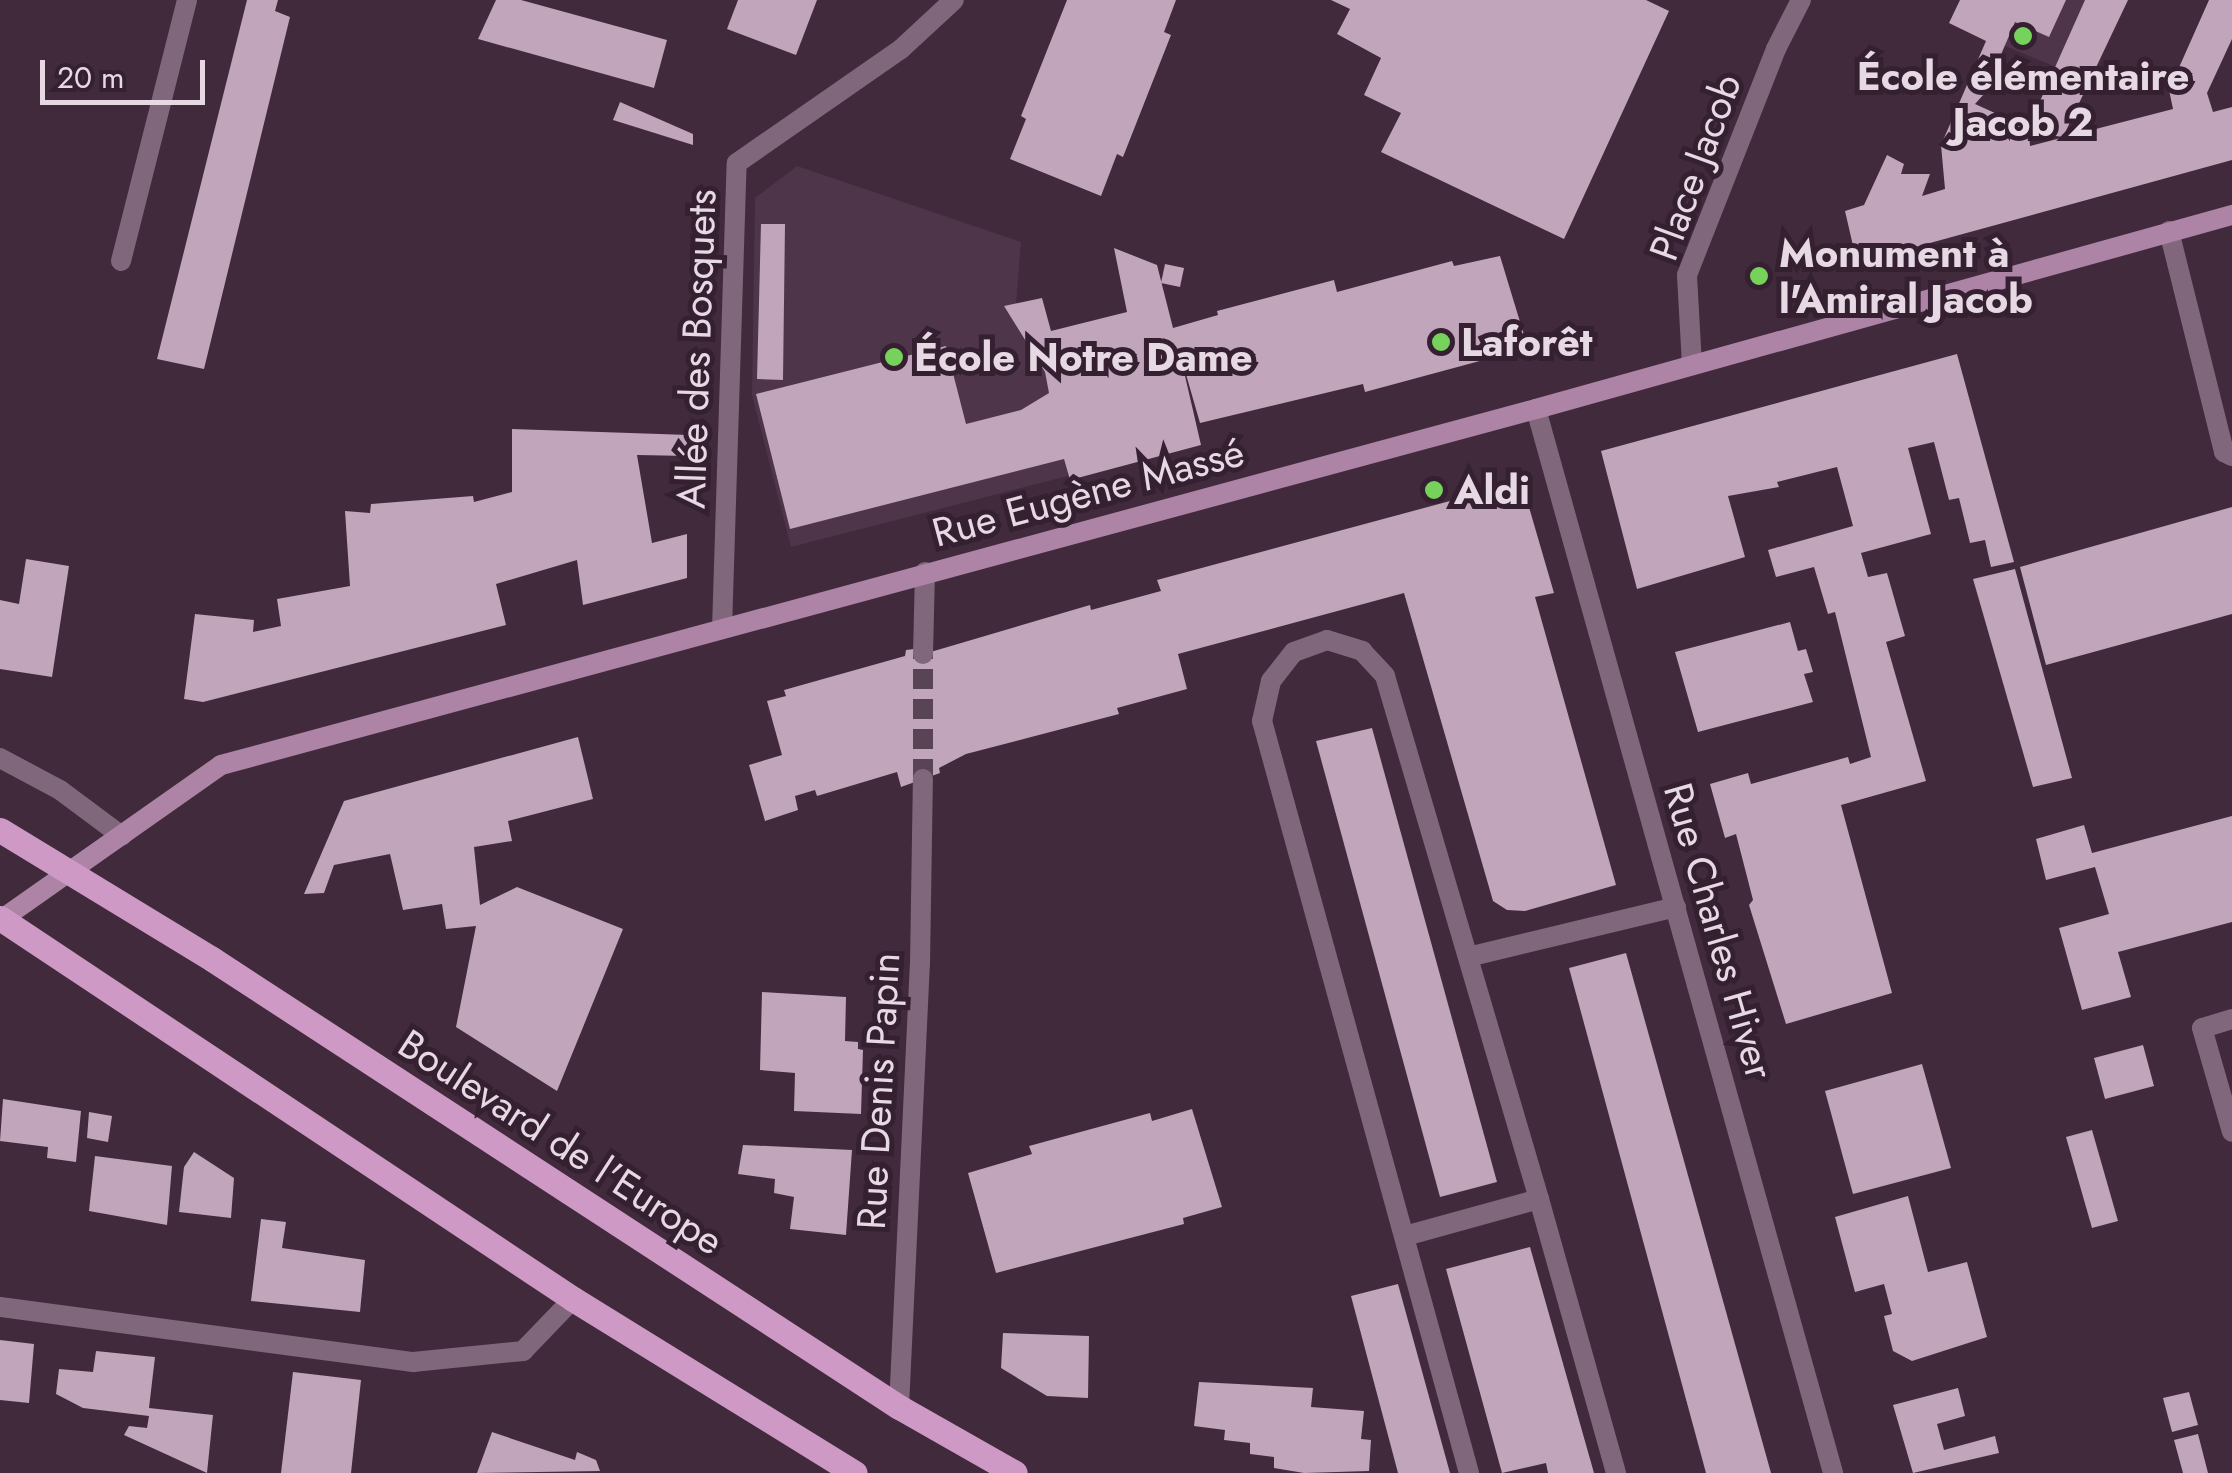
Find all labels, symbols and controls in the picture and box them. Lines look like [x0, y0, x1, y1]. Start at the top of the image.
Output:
marker: École élémentaire Jacob 2 [2012, 25, 2034, 47]
scale bar [45, 40, 210, 102]
place label: École élémentaire Jacob 2 [1857, 52, 2189, 146]
text: 20 m [57, 56, 124, 99]
street label: Place Jacob [1639, 67, 1751, 267]
street label: Allée des Bosquets [666, 188, 726, 510]
place label: Monument à l'Amiral Jacob [1779, 229, 2033, 323]
marker: Monument à l'Amiral Jacob [1748, 265, 1770, 287]
place label: Laforêt [1461, 318, 1593, 366]
marker: Laforêt [1430, 331, 1452, 353]
place label: École Notre Dame [914, 333, 1253, 381]
marker: École Notre Dame [883, 346, 905, 368]
street label: Rue Eugène Massé [927, 427, 1249, 557]
place label: Aldi [1454, 466, 1530, 514]
marker: Aldi [1423, 479, 1445, 501]
street label: Rue Charles Hiver [1654, 778, 1784, 1084]
street label: Rue Denis Papin [847, 951, 909, 1231]
street label: Boulevard de l'Europe [390, 1019, 732, 1265]

